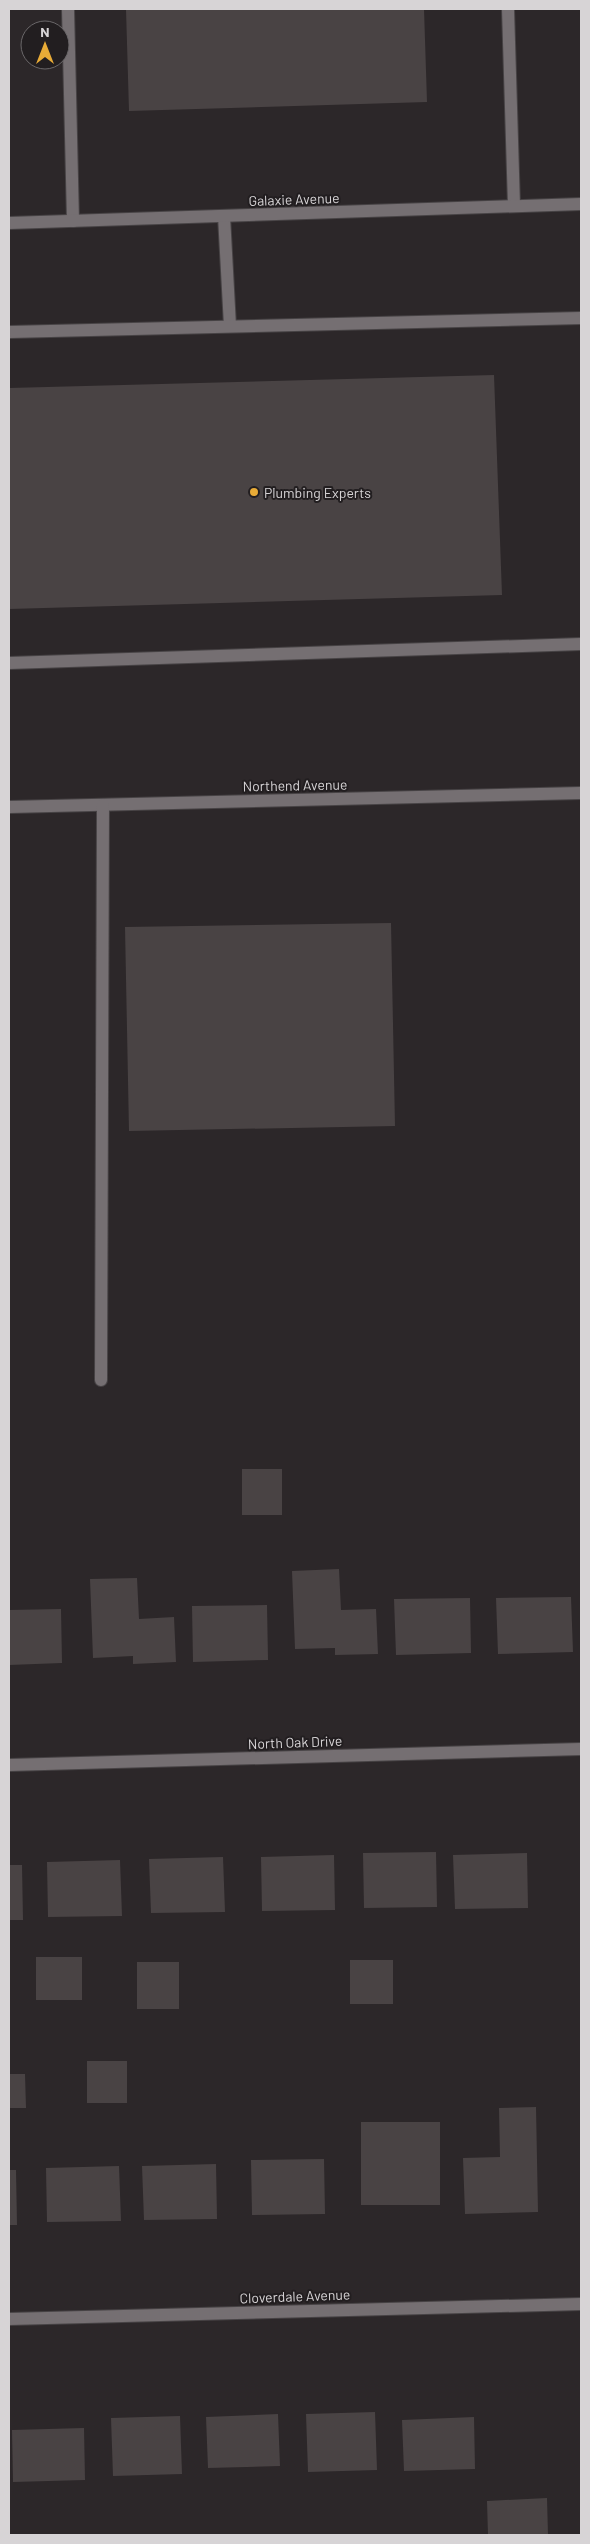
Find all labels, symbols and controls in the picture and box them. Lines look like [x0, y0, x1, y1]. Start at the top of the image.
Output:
north arrow [20, 20, 70, 70]
text: N [40, 23, 50, 40]
street label: Galaxie Avenue [248, 189, 340, 209]
place label: Plumbing Experts [264, 484, 371, 501]
marker: Plumbing Experts [248, 486, 260, 498]
street label: Northend Avenue [242, 776, 348, 794]
street label: North Oak Drive [247, 1732, 343, 1752]
street label: Cloverdale Avenue [239, 2286, 351, 2306]

